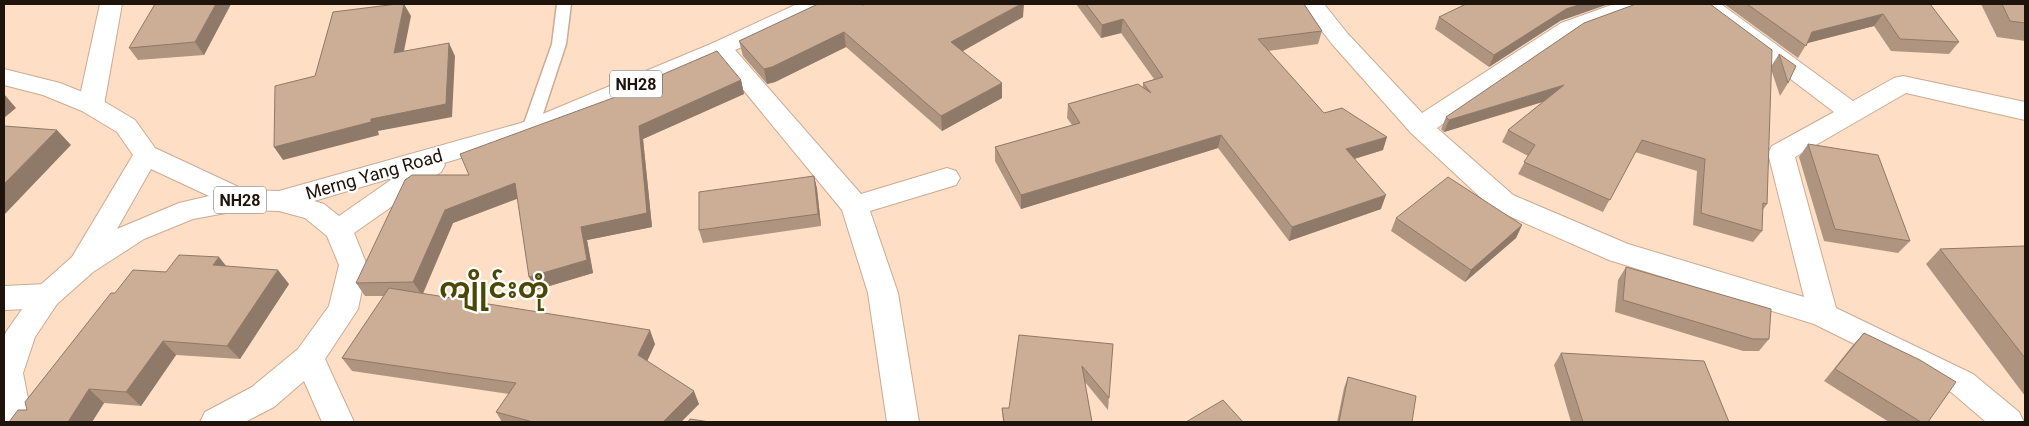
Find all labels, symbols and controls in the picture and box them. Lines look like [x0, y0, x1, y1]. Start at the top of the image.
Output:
road number: NH28 [610, 70, 662, 98]
street label: Merng Yang Road [303, 144, 445, 204]
road number: NH28 [214, 186, 266, 214]
district label: ကျိုင်းတုံ [439, 269, 549, 312]

